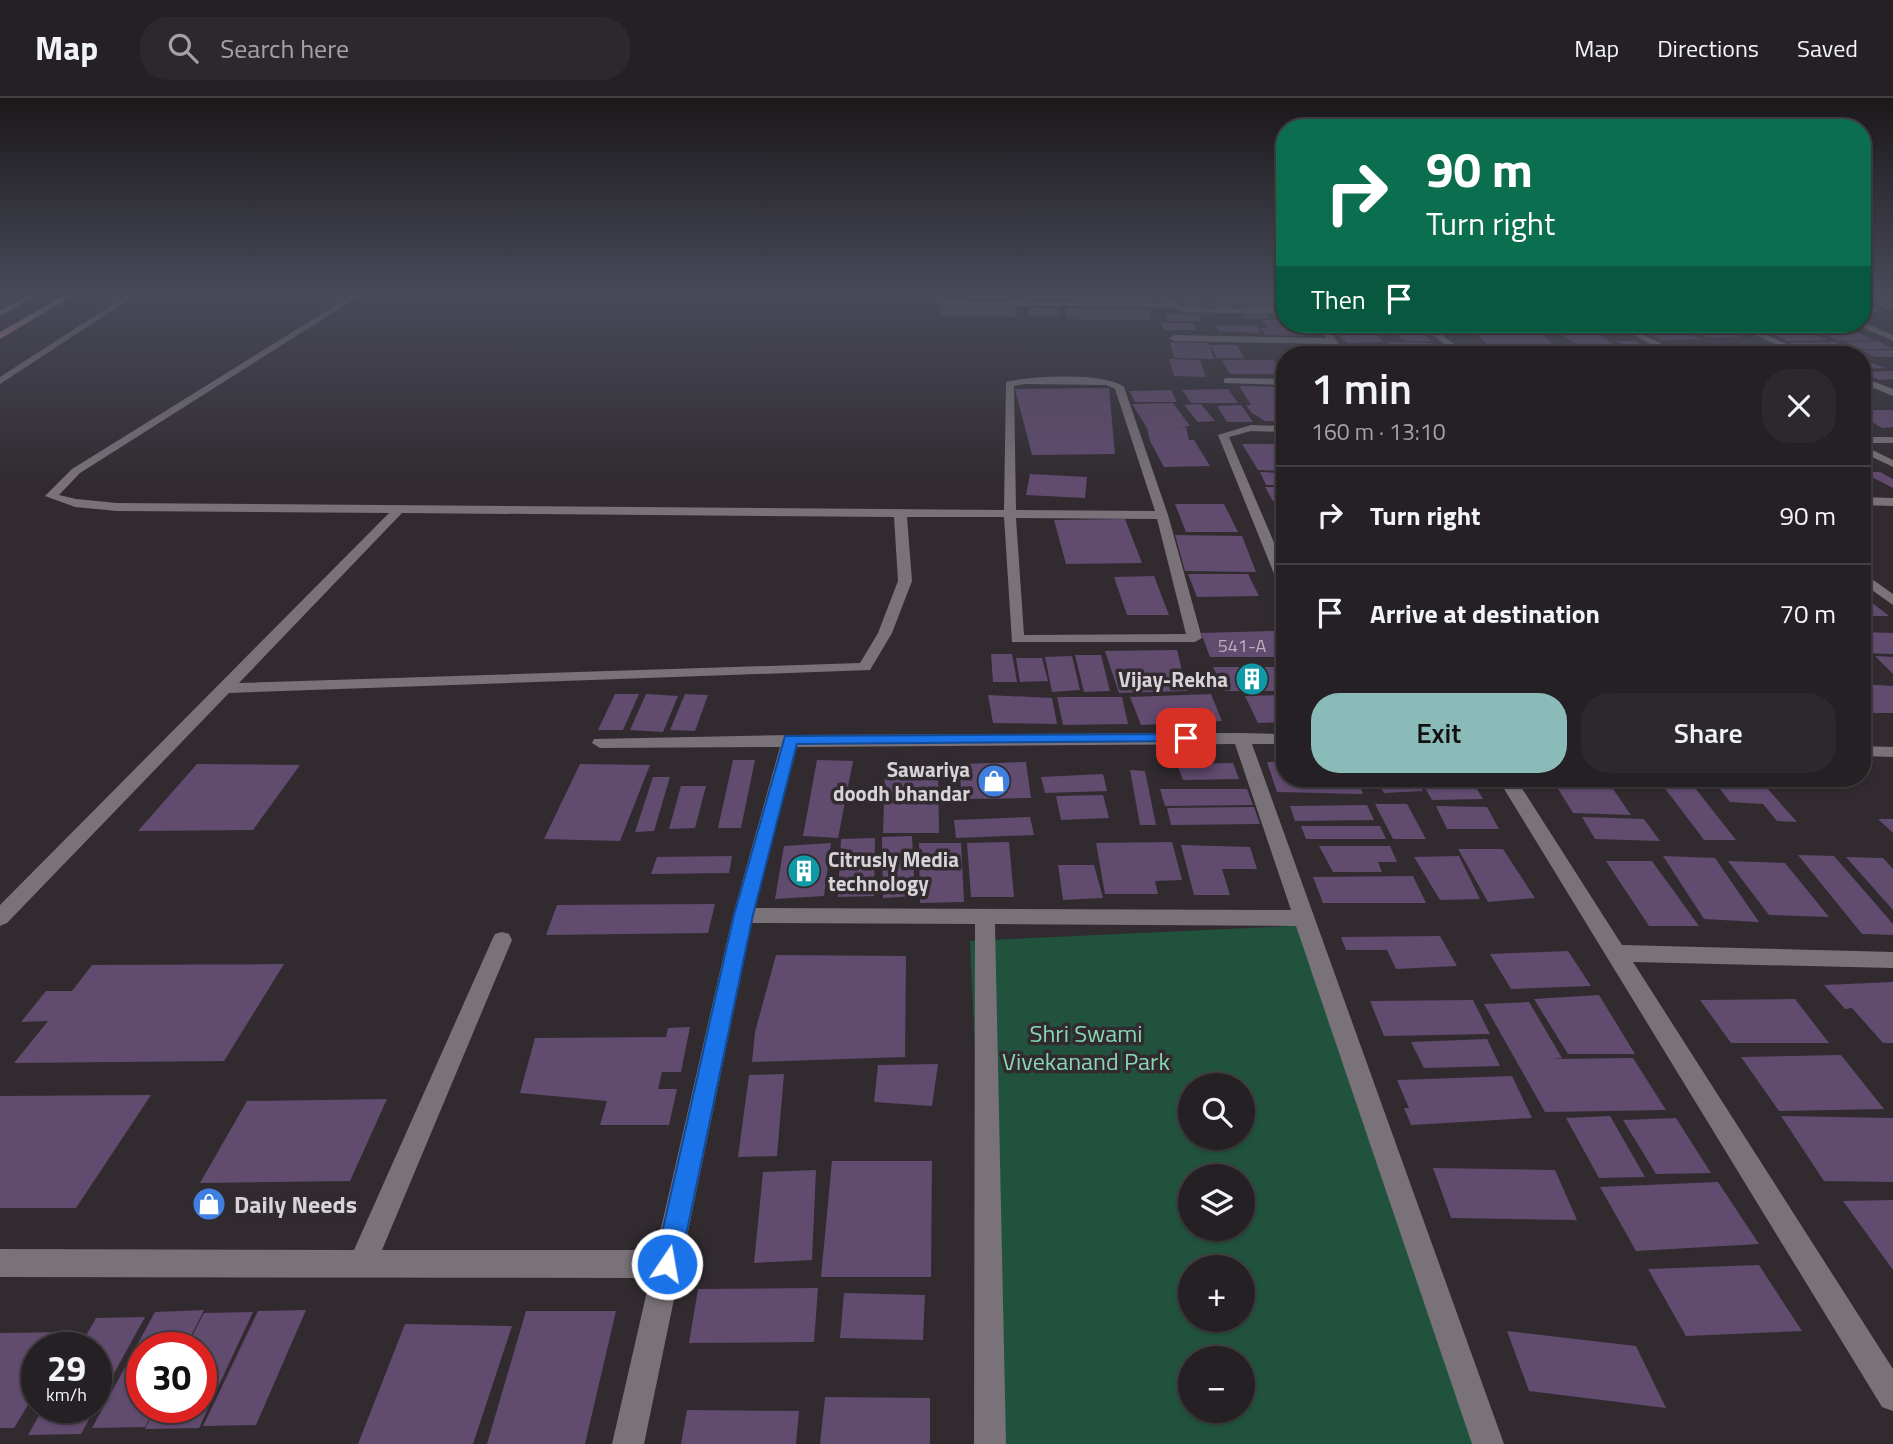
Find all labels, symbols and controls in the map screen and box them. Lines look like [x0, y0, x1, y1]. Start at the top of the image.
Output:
search box [140, 17, 630, 80]
text: Map [35, 23, 98, 73]
icon: search [164, 29, 202, 67]
text: Search here [220, 29, 349, 68]
text: Map [1574, 30, 1619, 66]
text: Directions [1657, 30, 1759, 66]
text: Saved [1797, 30, 1858, 66]
text: 90 m [1426, 131, 1533, 206]
icon: right [1311, 147, 1402, 238]
text: Turn right [1426, 199, 1555, 247]
text: Then [1311, 280, 1366, 319]
icon: arrive [1380, 280, 1418, 318]
text: 1 min [1311, 356, 1412, 420]
button: close [1762, 369, 1836, 443]
text: 160 m · 13:10 [1311, 414, 1446, 449]
icon: right [1311, 496, 1349, 534]
text: Turn right [1370, 496, 1481, 535]
text: 90 m [1779, 496, 1836, 535]
icon: arrive [1311, 594, 1349, 632]
text: Arrive at destination [1370, 594, 1600, 633]
text: 70 m [1779, 594, 1836, 633]
house number: 541-A [1218, 632, 1267, 659]
building icon: Vijay-Rekha [1233, 660, 1271, 698]
place label: Vijay-Rekha [1118, 663, 1228, 695]
button: Exit [1311, 693, 1567, 773]
button: Share [1581, 693, 1836, 773]
pin [1156, 708, 1216, 768]
icon: arrive [1167, 719, 1205, 757]
place label: Sawariya doodh bhandar [833, 753, 970, 809]
shop icon: Sawariya doodh bhandar [975, 762, 1013, 800]
place label: Citrusly Media technology [828, 843, 959, 899]
building icon: Citrusly Media technology [785, 852, 823, 890]
park label: Shri Swami Vivekanand Park [1002, 1015, 1170, 1079]
map controls [1178, 1073, 1255, 1423]
button: search [1178, 1073, 1255, 1150]
button: layers [1178, 1164, 1255, 1241]
shop icon: Daily Needs [190, 1185, 228, 1223]
place label: Daily Needs [234, 1186, 357, 1222]
position arrow [630, 1227, 704, 1301]
button: + [1178, 1255, 1255, 1332]
speed limit sign: 30 [126, 1332, 217, 1423]
text: 29 [47, 1341, 86, 1395]
button: − [1178, 1346, 1255, 1423]
text: km/h [46, 1381, 87, 1408]

